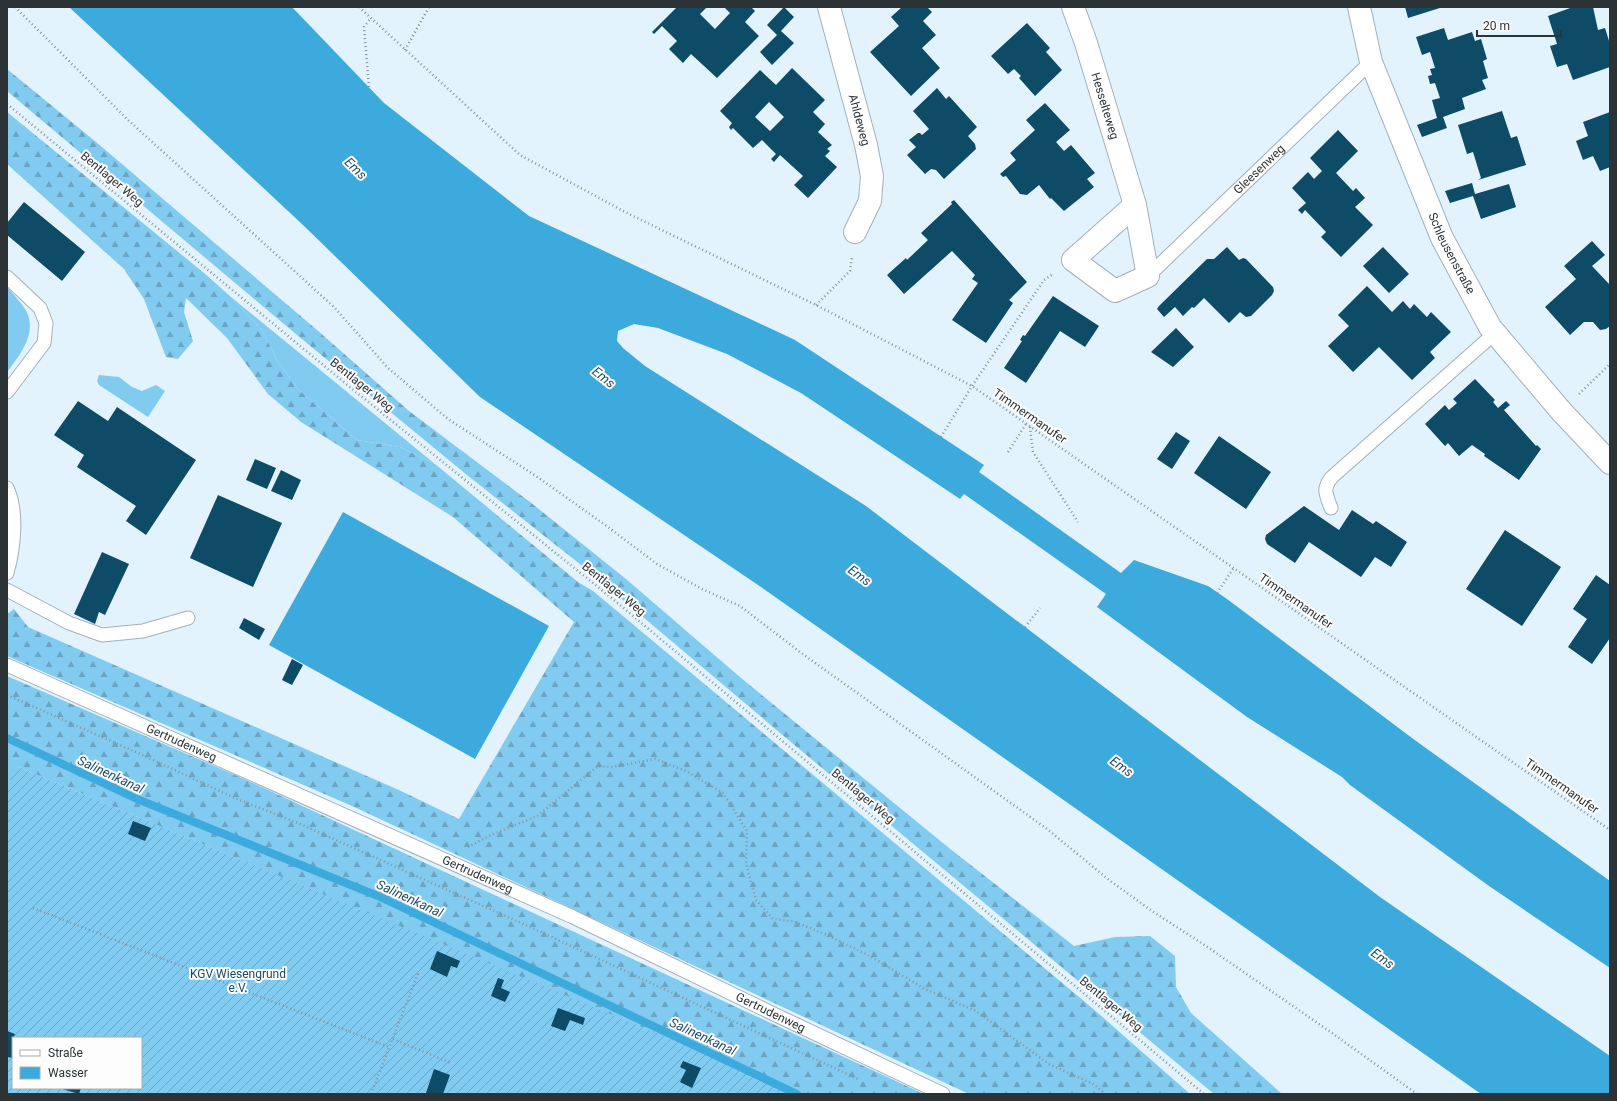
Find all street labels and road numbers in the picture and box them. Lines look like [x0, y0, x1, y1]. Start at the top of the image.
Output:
street label: Hesselteweg [1088, 71, 1122, 141]
street label: Ahldeweg [846, 93, 873, 147]
street label: Gleesenweg [1231, 142, 1287, 197]
street label: Bentlager Weg [78, 149, 146, 209]
street label: Schleusenstraße [1426, 211, 1478, 296]
street label: Bentlager Weg [327, 355, 397, 415]
street label: Timmermanufer [991, 386, 1069, 446]
street label: Bentlager Weg [579, 559, 649, 619]
street label: Timmermanufer [1257, 571, 1335, 631]
street label: Gertrudenweg [144, 721, 219, 764]
street label: Timmermanufer [1523, 756, 1601, 816]
street label: Bentlager Weg [829, 766, 897, 826]
street label: Gertrudenweg [440, 853, 515, 896]
street label: Bentlager Weg [1077, 974, 1145, 1034]
street label: Gertrudenweg [734, 990, 808, 1035]

